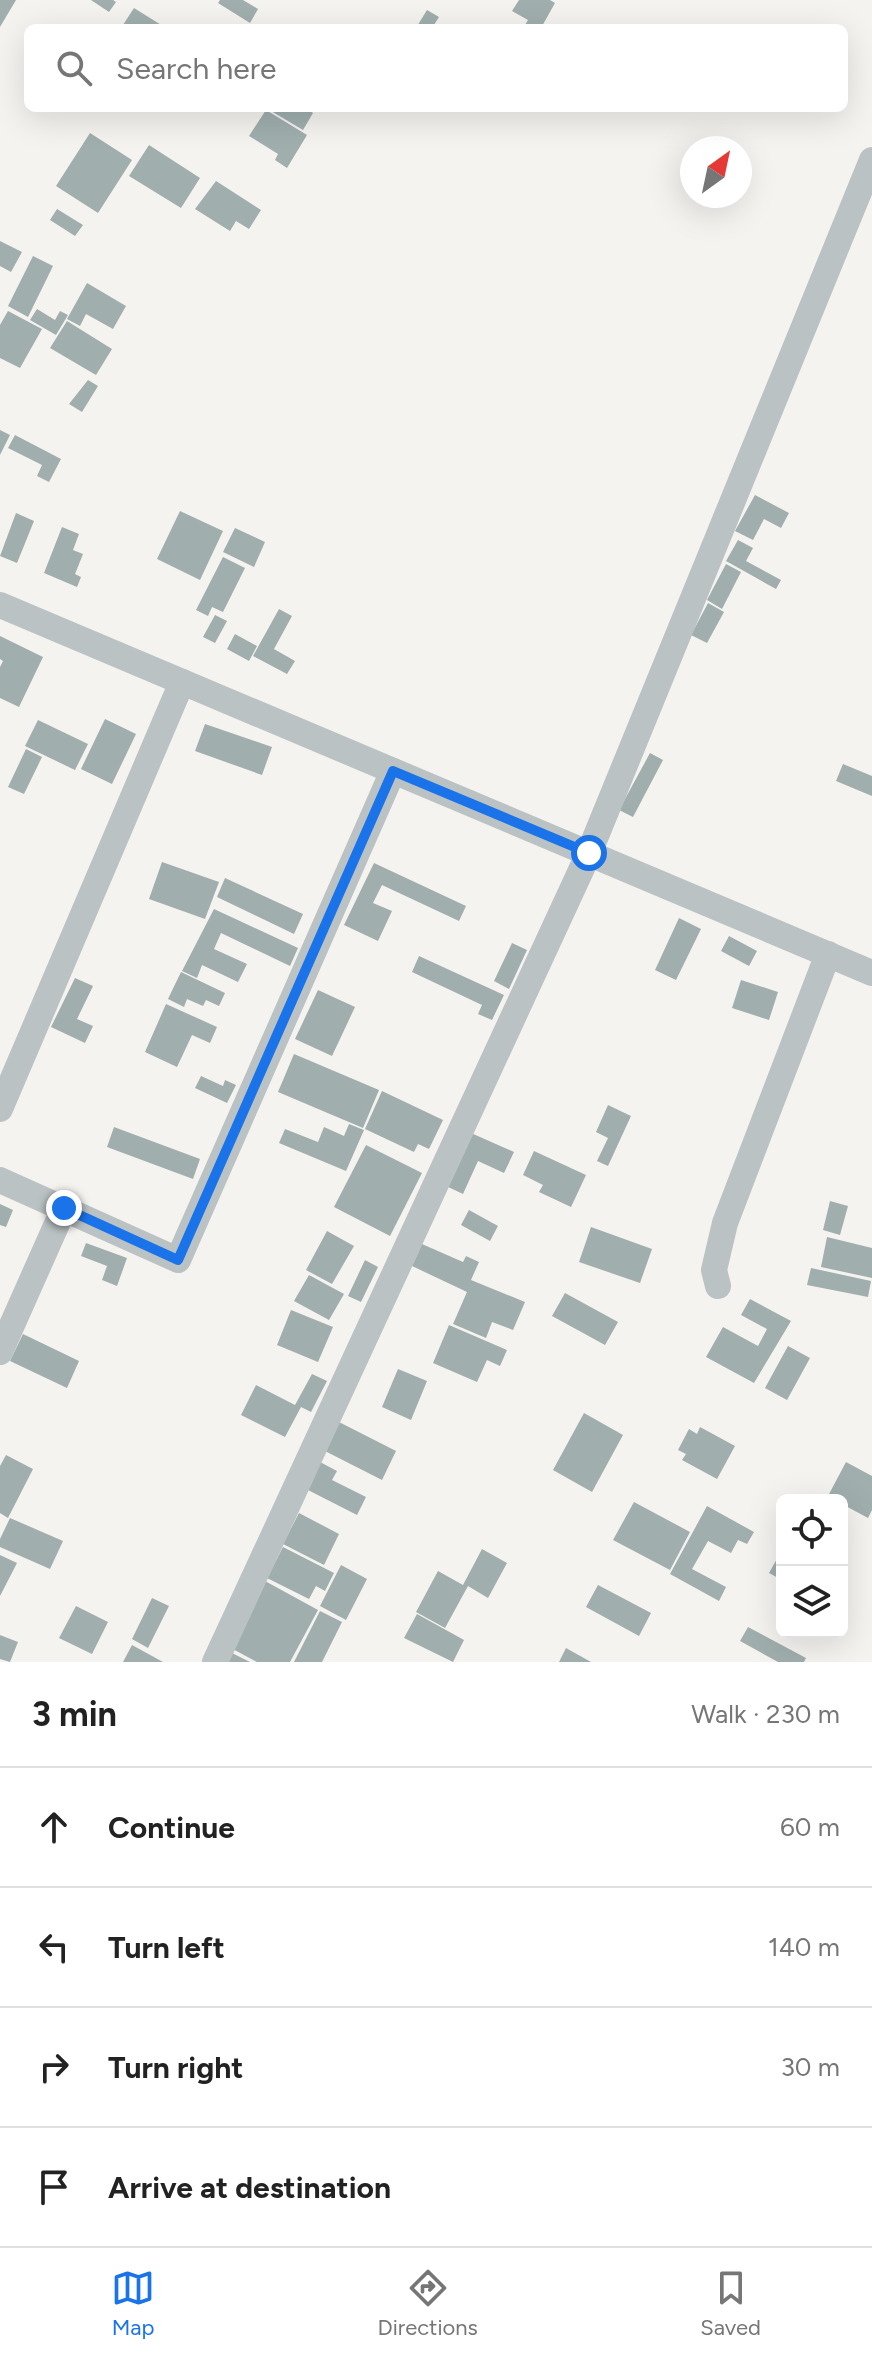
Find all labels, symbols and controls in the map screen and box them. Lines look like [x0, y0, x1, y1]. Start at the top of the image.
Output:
search box [24, 24, 848, 112]
icon: search [52, 46, 96, 90]
text: Search here [116, 50, 276, 87]
north arrow [680, 136, 752, 208]
route start [571, 835, 607, 871]
route end [46, 1190, 82, 1226]
map controls [776, 1494, 848, 1638]
button: locate [776, 1494, 848, 1566]
button: layers [776, 1566, 848, 1638]
text: 3 min [32, 1694, 117, 1735]
text: Walk · 230 m [691, 1698, 840, 1730]
icon: ahead [32, 1805, 76, 1849]
text: Continue [108, 1809, 235, 1846]
text: 60 m [780, 1811, 840, 1843]
icon: left [32, 1925, 76, 1969]
text: Turn left [108, 1929, 225, 1966]
text: 140 m [768, 1931, 840, 1963]
icon: right [32, 2045, 76, 2089]
text: Turn right [108, 2049, 243, 2086]
text: 30 m [781, 2051, 840, 2083]
icon: arrive [32, 2165, 76, 2209]
text: Arrive at destination [108, 2169, 391, 2206]
tab: Map [111, 2266, 155, 2341]
tab: Directions [378, 2266, 478, 2341]
tab: Saved [700, 2266, 761, 2341]

